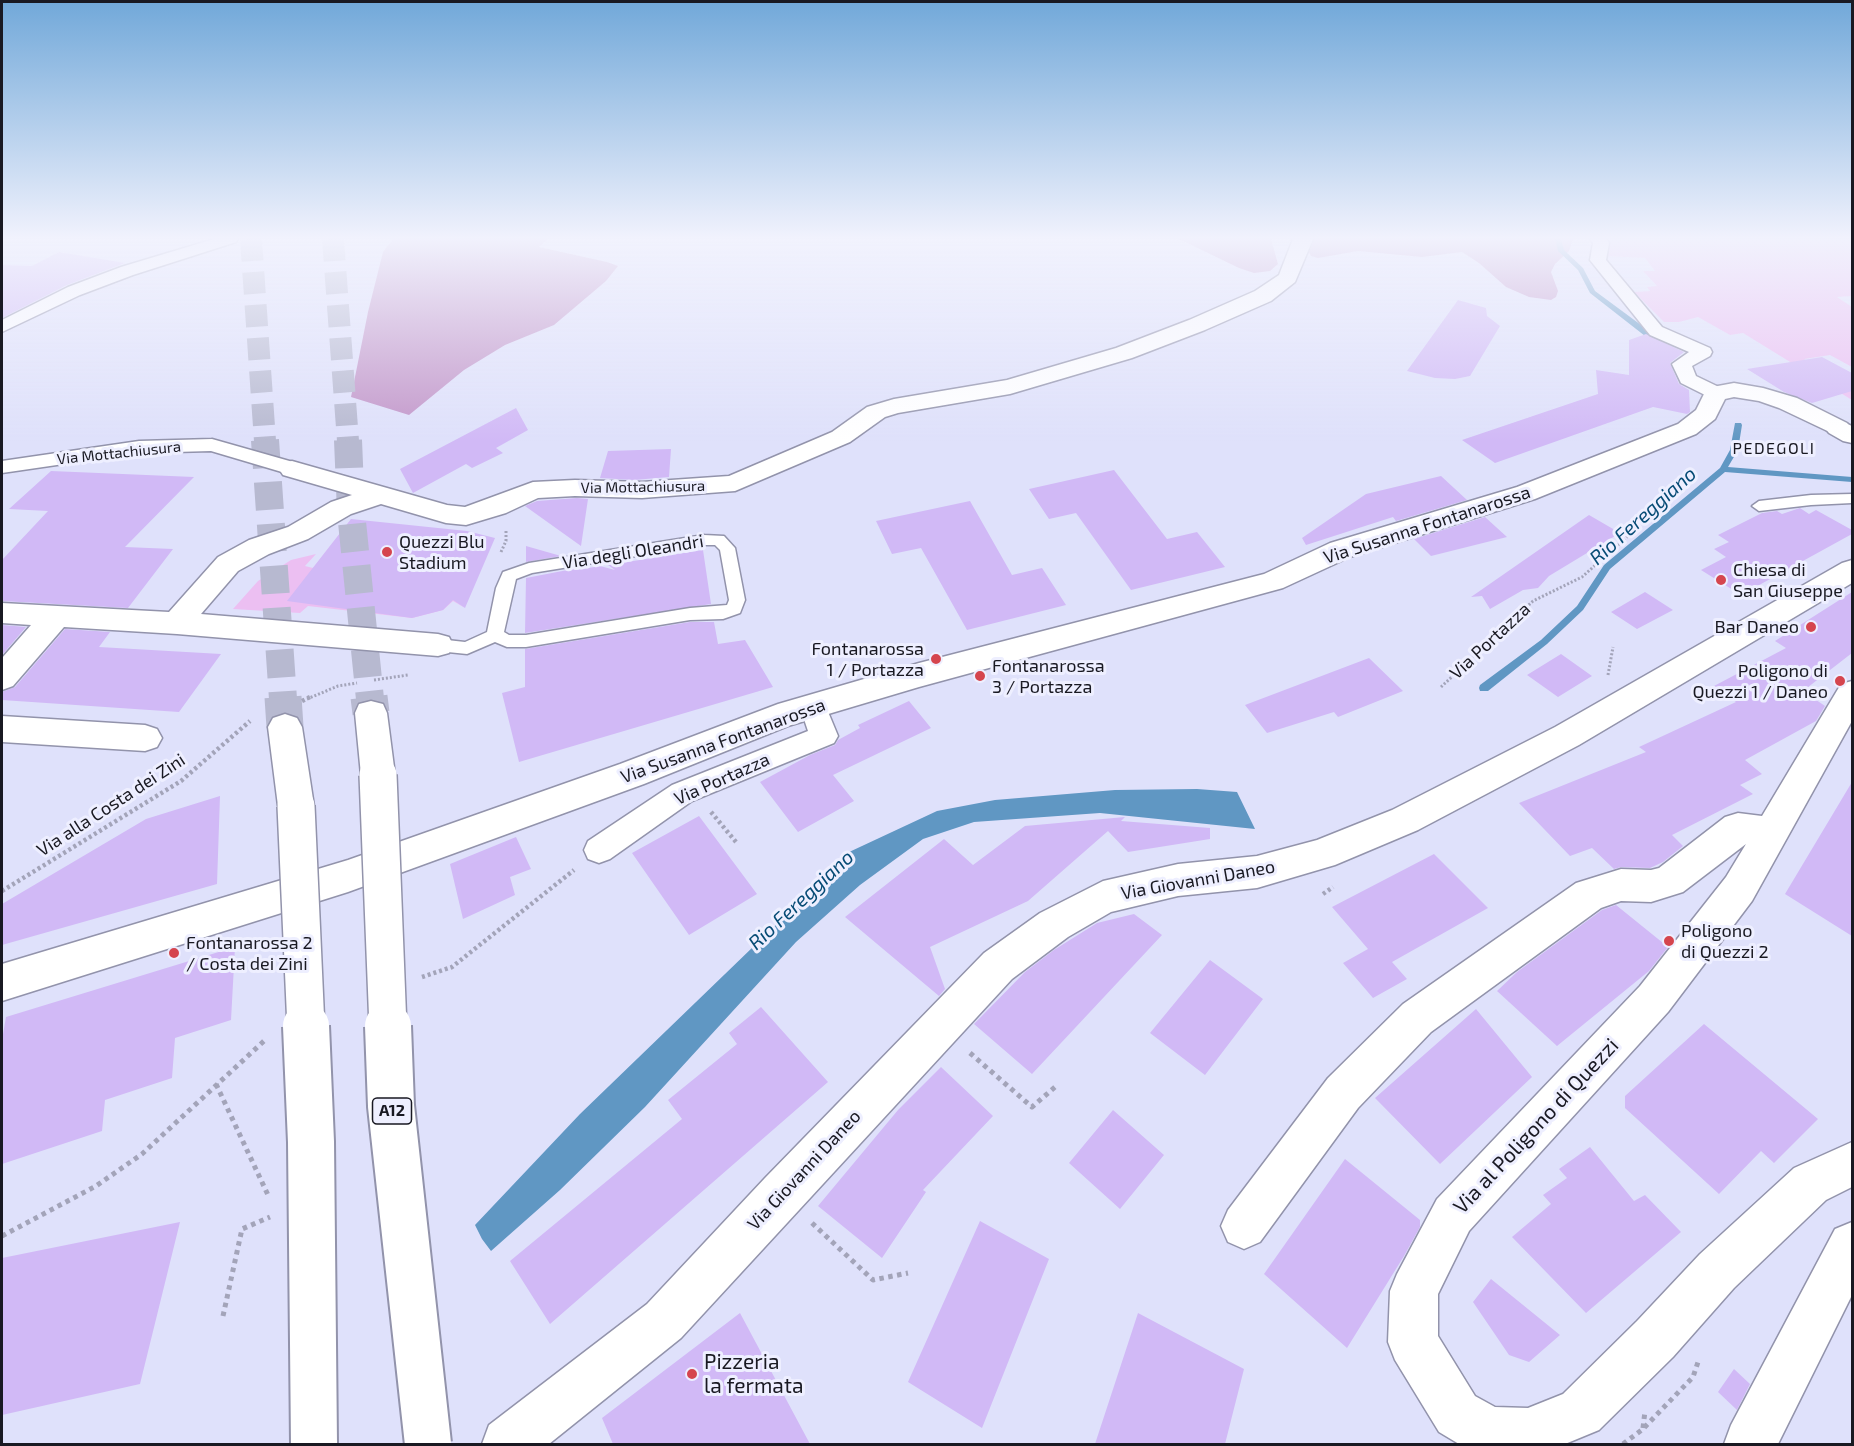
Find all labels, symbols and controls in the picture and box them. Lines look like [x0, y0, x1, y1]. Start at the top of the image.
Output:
street label: Via Mottachiusura [56, 438, 182, 468]
district label: PEDEGOLI [1732, 439, 1816, 459]
water label: Rio Fereggiano [1585, 462, 1701, 570]
street label: Via Mottachiusura [581, 477, 705, 497]
street label: Via Susanna Fontanarossa [1321, 481, 1533, 569]
street label: Via degli Oleandri [561, 530, 705, 574]
place label: Quezzi Blu Stadium [399, 531, 485, 574]
marker: Quezzi Blu Stadium [380, 545, 394, 559]
place label: Chiesa di San Giuseppe [1733, 559, 1843, 602]
marker: Chiesa di San Giuseppe [1714, 573, 1728, 587]
street label: Via Portazza [1445, 598, 1535, 684]
place label: Bar Daneo [1715, 616, 1799, 638]
marker: Bar Daneo [1804, 620, 1818, 634]
place label: Fontanarossa 1 / Portazza [811, 638, 924, 680]
marker: Fontanarossa 1 / Portazza [929, 652, 943, 666]
place label: Fontanarossa 3 / Portazza [992, 655, 1105, 698]
place label: Poligono di Quezzi 1 / Daneo [1693, 660, 1828, 702]
marker: Fontanarossa 3 / Portazza [973, 669, 987, 683]
marker: Poligono di Quezzi 1 / Daneo [1833, 674, 1847, 688]
street label: Via Susanna Fontanarossa [618, 694, 828, 788]
street label: Via Portazza [671, 748, 773, 810]
street label: Via alla Costa dei Zini [33, 749, 189, 861]
water label: Rio Fereggiano [743, 845, 859, 955]
street label: Via Giovanni Daneo [1119, 856, 1277, 904]
place label: Poligono di Quezzi 2 [1681, 920, 1769, 962]
place label: Fontanarossa 2 / Costa dei Zini [186, 932, 313, 974]
marker: Poligono di Quezzi 2 [1662, 934, 1676, 948]
marker: Fontanarossa 2 / Costa dei Zini [167, 946, 181, 960]
street label: Via al Poligono di Quezzi [1448, 1033, 1624, 1219]
road number: A12 [372, 1098, 412, 1124]
street label: Via Giovanni Daneo [743, 1106, 865, 1234]
place label: Pizzeria la fermata [704, 1349, 803, 1399]
marker: Pizzeria la fermata [685, 1367, 699, 1381]

